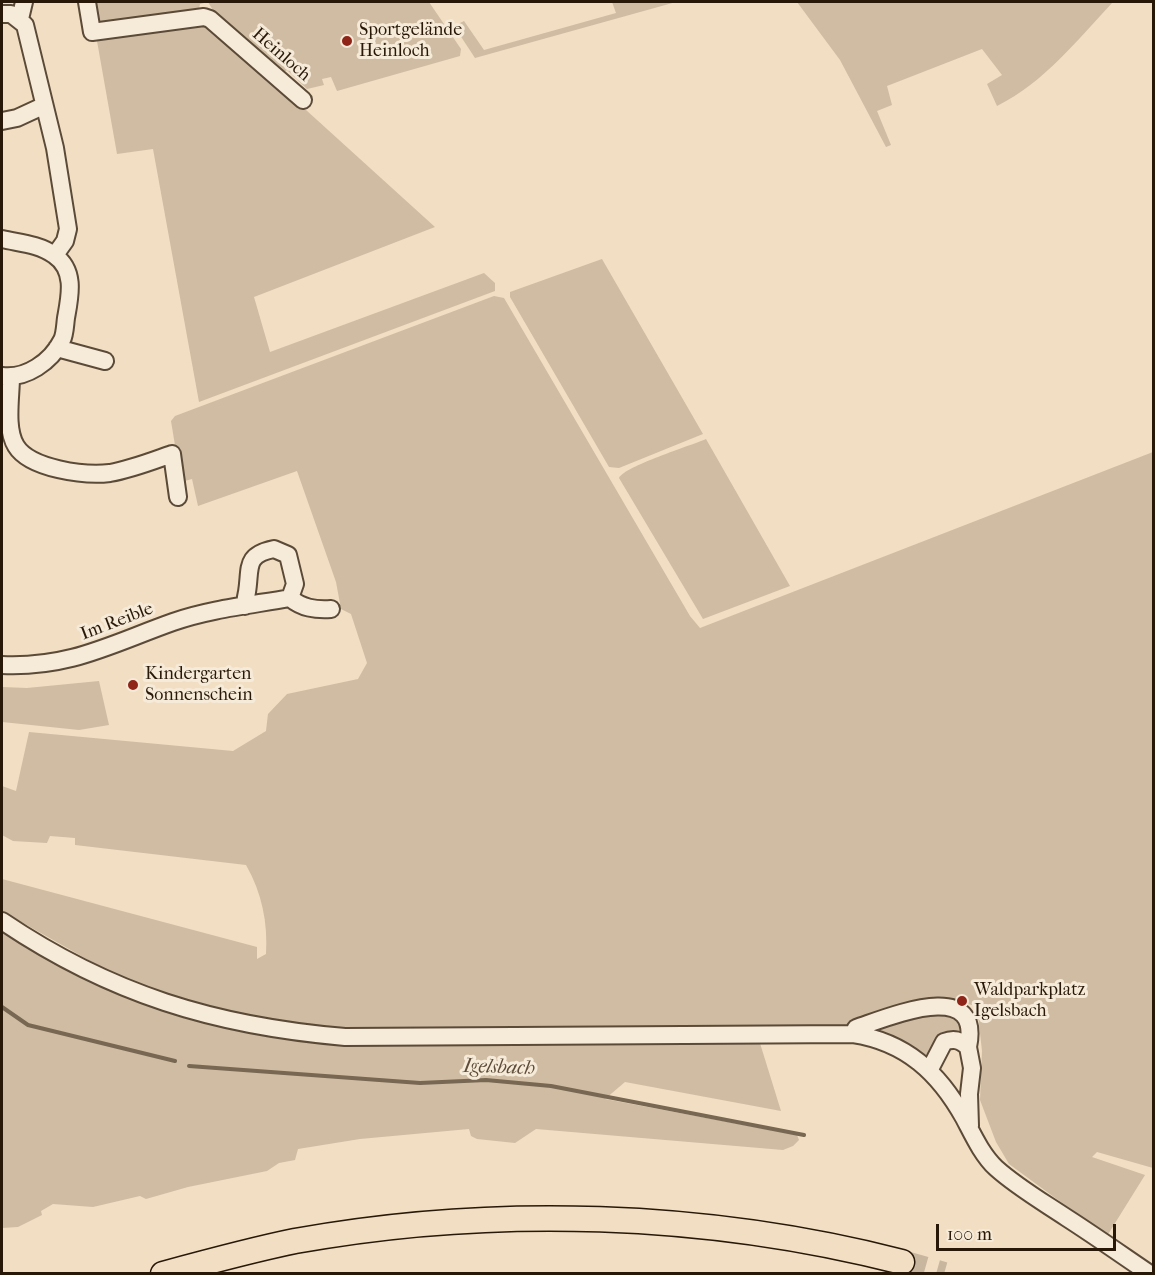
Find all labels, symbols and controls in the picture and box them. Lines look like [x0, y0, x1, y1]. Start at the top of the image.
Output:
place label: Sportgelände Heinloch [359, 20, 462, 63]
street label: Heinloch [247, 24, 315, 86]
marker: Sportgelände Heinloch [340, 34, 354, 48]
street label: Im Reible [78, 598, 156, 646]
place label: Kindergarten Sonnenschein [145, 664, 253, 706]
marker: Kindergarten Sonnenschein [126, 678, 140, 692]
place label: Waldparkplatz Igelsbach [974, 980, 1086, 1022]
marker: Waldparkplatz Igelsbach [955, 994, 969, 1008]
water label: Igelsbach [463, 1055, 535, 1081]
scale bar [939, 1212, 1119, 1250]
text: 100 m [947, 1224, 992, 1245]

